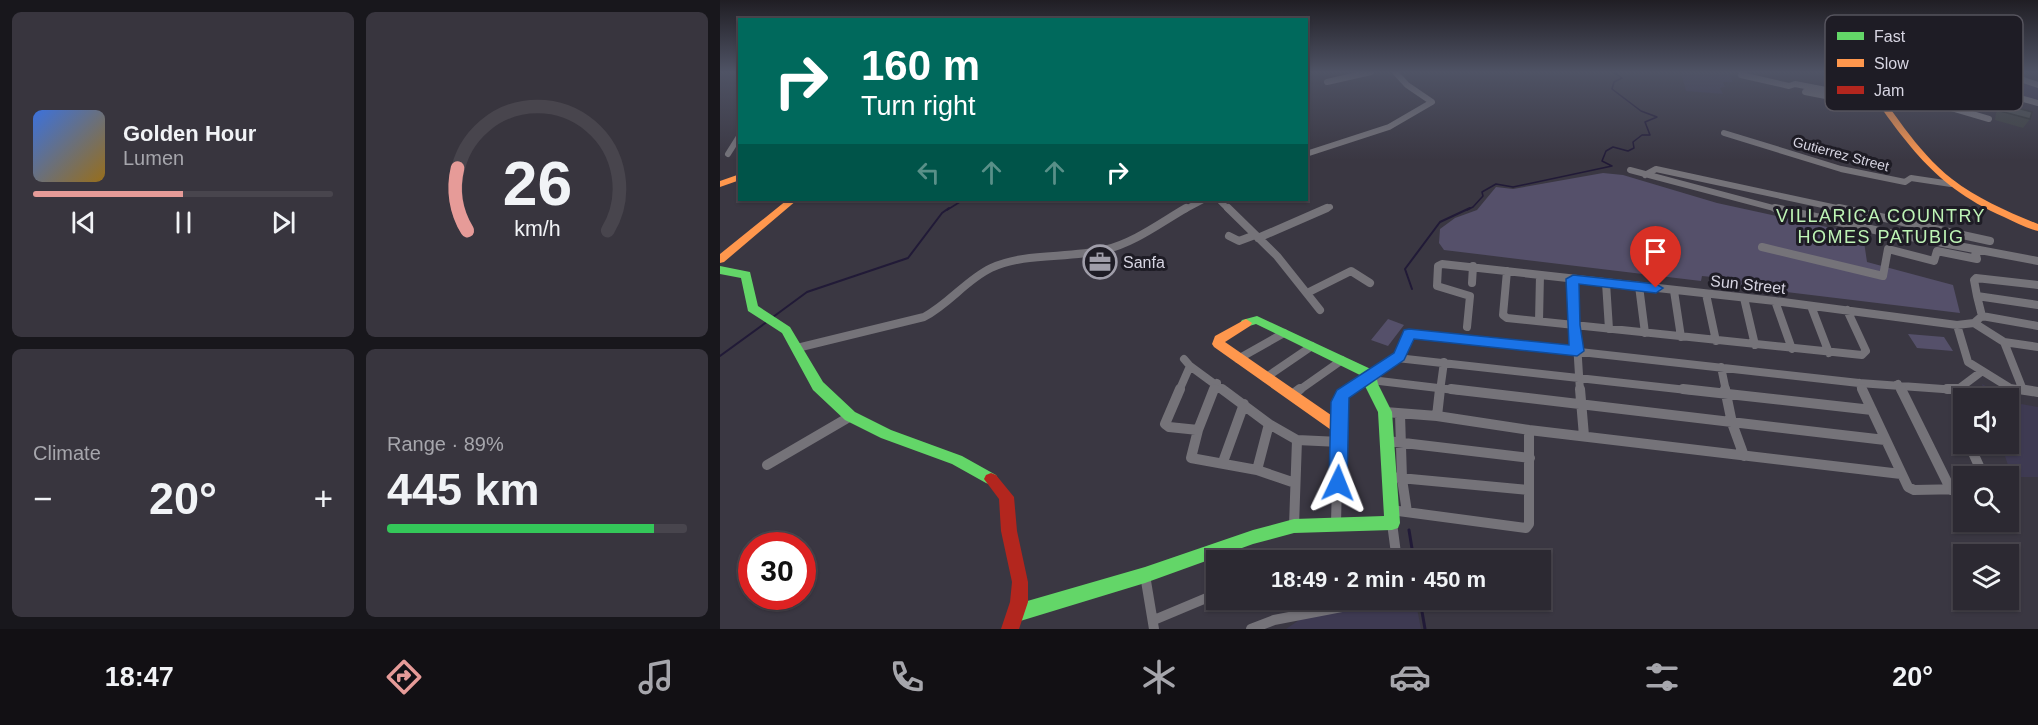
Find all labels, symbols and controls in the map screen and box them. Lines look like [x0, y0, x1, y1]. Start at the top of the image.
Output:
legend [1825, 15, 2023, 111]
text: Fast [1874, 28, 1906, 45]
icon: right [762, 42, 840, 120]
text: 160 m [861, 42, 980, 89]
text: Slow [1874, 55, 1909, 72]
text: Jam [1874, 82, 1904, 99]
text: Turn right [861, 91, 976, 121]
text: Golden Hour [123, 121, 256, 146]
street label: Gutierrez Street [1791, 133, 1891, 175]
text: Lumen [123, 147, 184, 169]
text: 26 [502, 150, 572, 219]
icon: left [912, 156, 945, 189]
icon: ahead [975, 156, 1008, 189]
icon: ahead [1038, 156, 1071, 189]
icon: right [1101, 156, 1134, 189]
icon: previous [67, 206, 100, 239]
icon: pause [167, 206, 200, 239]
icon: next [267, 206, 300, 239]
district label: VILLARICA COUNTRY HOMES PATUBIG [1776, 206, 1986, 247]
text: km/h [514, 218, 560, 242]
pin [1630, 226, 1681, 288]
icon: arrive [1639, 235, 1672, 268]
office icon: Sanfa [1082, 244, 1118, 280]
place label: Sanfa [1123, 254, 1165, 271]
street label: Sun Street [1709, 272, 1787, 297]
map controls [1953, 388, 2019, 610]
button: sound [1953, 388, 2019, 454]
text: Range · 89% [387, 433, 504, 455]
text: Climate [33, 442, 101, 464]
position arrow [1306, 451, 1370, 515]
text: 445 km [387, 464, 540, 515]
button: search [1953, 466, 2019, 532]
text: 20° [149, 473, 217, 524]
text: − [33, 480, 52, 517]
text: + [314, 480, 333, 517]
speed limit sign: 30 [738, 532, 816, 610]
button: layers [1953, 544, 2019, 610]
text: 18:49 · 2 min · 450 m [1271, 567, 1486, 592]
icon: directions [383, 656, 425, 698]
icon: music [635, 656, 677, 698]
icon: phone [886, 656, 928, 698]
icon: climate [1138, 656, 1180, 698]
icon: car [1389, 656, 1431, 698]
icon: filters [1641, 656, 1683, 698]
text: 18:47 [105, 662, 174, 692]
text: 20° [1892, 662, 1933, 692]

